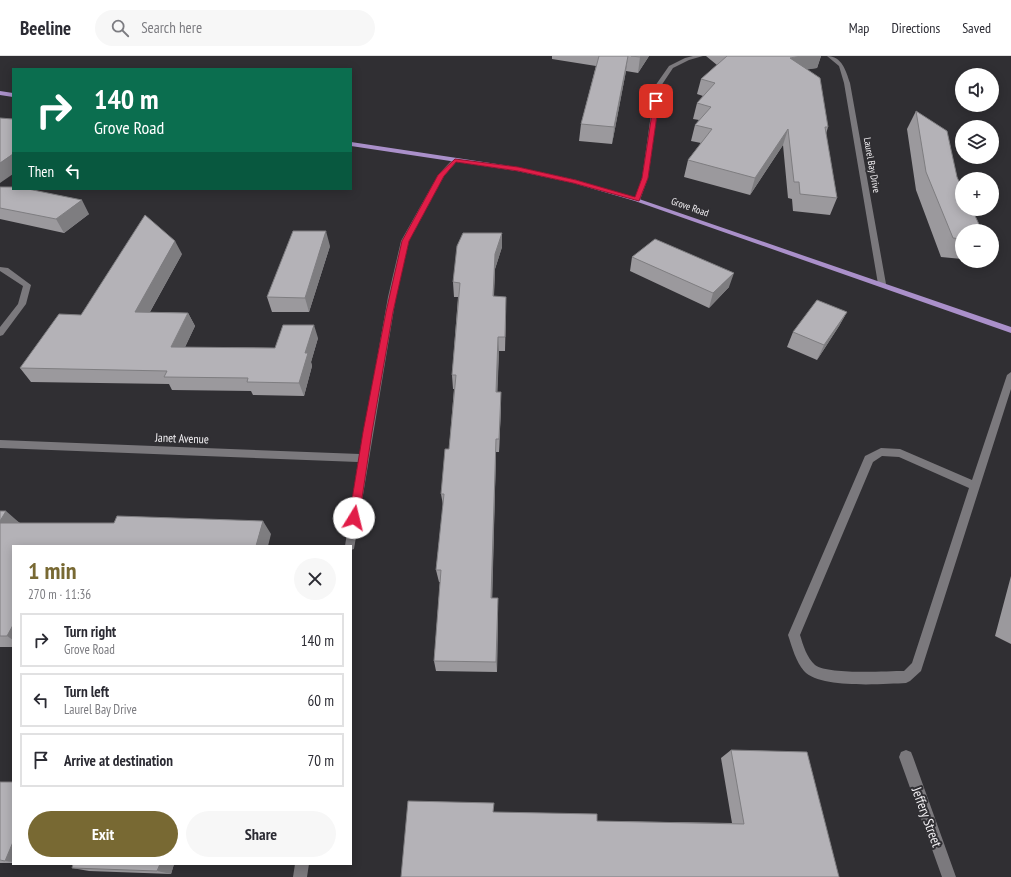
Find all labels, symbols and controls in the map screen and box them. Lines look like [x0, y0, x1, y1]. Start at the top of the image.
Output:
search box [95, 10, 375, 46]
text: Beeline [20, 16, 71, 40]
icon: search [109, 17, 131, 39]
text: Search here [141, 18, 202, 37]
text: Map [849, 19, 869, 37]
text: Directions [891, 19, 940, 37]
text: Saved [962, 19, 991, 37]
map controls [955, 68, 999, 268]
button: sound [955, 68, 999, 112]
text: 140 m [94, 80, 158, 117]
icon: right [28, 84, 80, 136]
pin [639, 84, 673, 118]
icon: arrive [645, 90, 667, 112]
text: Grove Road [94, 116, 164, 139]
button: layers [955, 120, 999, 164]
street label: Laurel Bay Drive [861, 136, 883, 194]
icon: left [62, 160, 84, 182]
text: Then [28, 162, 54, 181]
button: + [955, 172, 999, 216]
street label: Grove Road [669, 194, 711, 220]
button: − [955, 224, 999, 268]
street label: Janet Avenue [154, 430, 209, 446]
position arrow [333, 497, 375, 539]
text: 1 min [28, 555, 76, 586]
button: close [294, 558, 336, 600]
text: 270 m · 11:36 [28, 586, 91, 603]
text: Turn right [64, 622, 116, 641]
icon: right [30, 629, 52, 651]
text: 140 m [301, 631, 334, 650]
text: Grove Road [64, 641, 115, 658]
text: Turn left [64, 682, 109, 701]
icon: left [30, 689, 52, 711]
text: 60 m [308, 691, 334, 710]
text: Laurel Bay Drive [64, 701, 137, 718]
icon: arrive [30, 749, 52, 771]
text: Arrive at destination [64, 751, 173, 770]
text: 70 m [308, 751, 334, 770]
street label: Jeffery Street [907, 784, 946, 850]
button: Exit [28, 811, 178, 857]
button: Share [186, 811, 336, 857]

